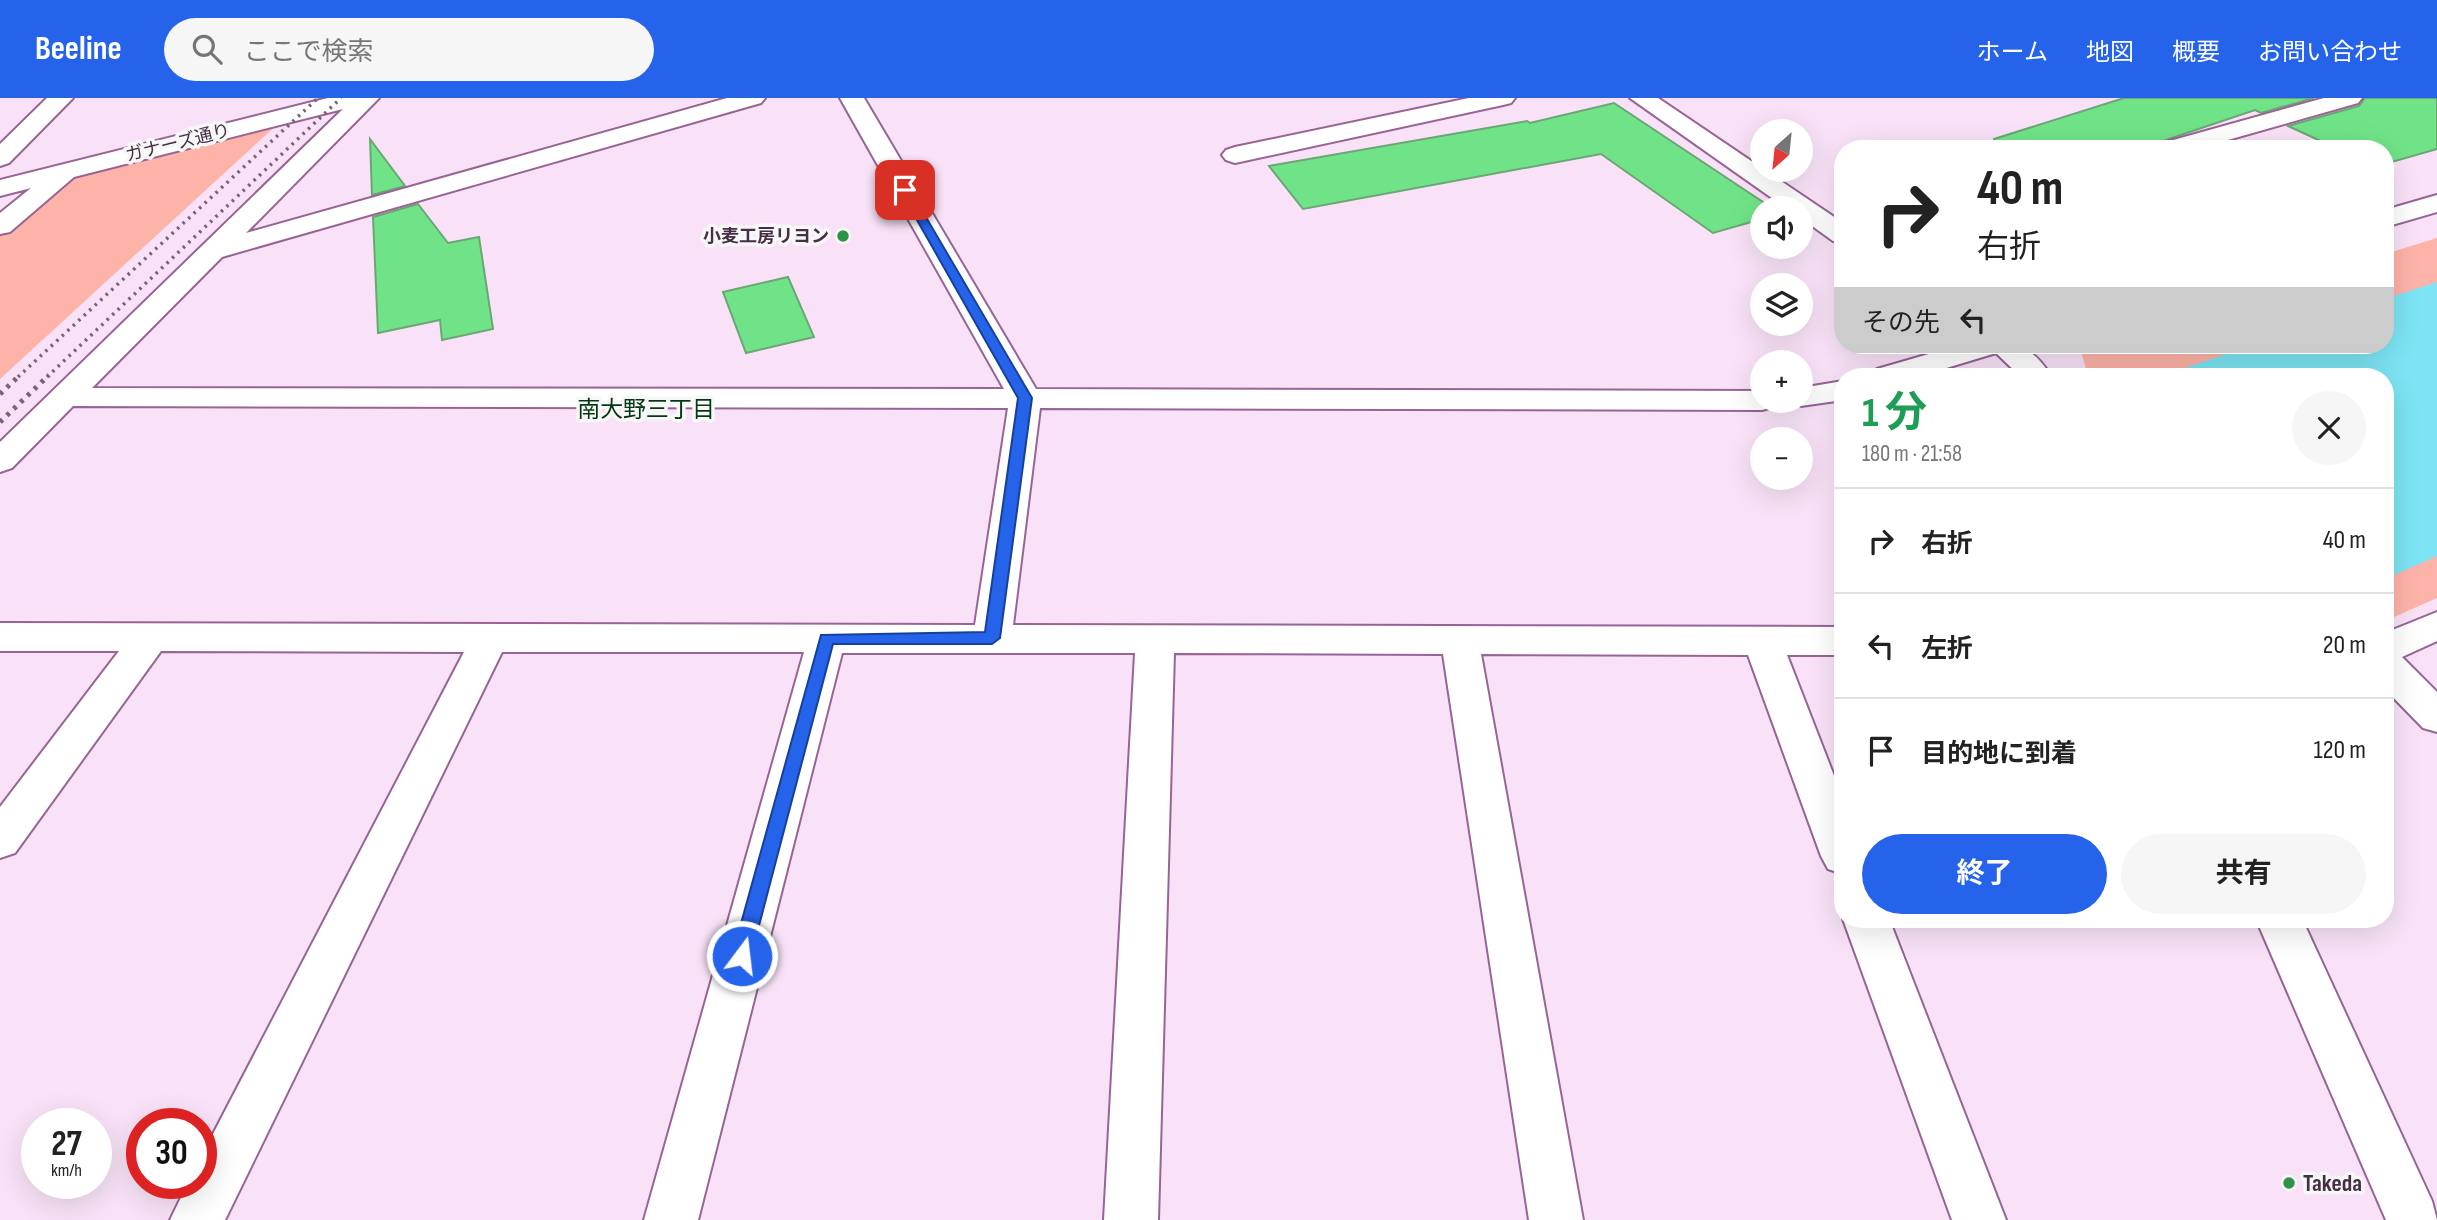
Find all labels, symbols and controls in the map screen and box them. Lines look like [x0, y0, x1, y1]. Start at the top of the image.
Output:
search box [164, 18, 654, 81]
text: Beeline [35, 29, 122, 69]
icon: search [188, 30, 226, 68]
text: ここで検索 [244, 37, 374, 68]
text: ホーム [1977, 38, 2048, 67]
text: 地図 [2086, 38, 2134, 67]
text: 概要 [2172, 38, 2220, 67]
text: お問い合わせ [2258, 38, 2402, 67]
north arrow [1750, 119, 1813, 182]
map controls [1750, 119, 1813, 490]
street label: ガナーズ通り [123, 120, 233, 166]
pin [875, 160, 935, 220]
text: 40 m [1977, 160, 2063, 219]
icon: right [1862, 168, 1953, 259]
icon: arrive [886, 171, 924, 209]
button: sound [1750, 196, 1813, 259]
place label: 小麦工房リヨン [703, 226, 829, 247]
marker: 小麦工房リヨン [835, 228, 851, 244]
text: 右折 [1977, 228, 2041, 267]
button: layers [1750, 273, 1813, 336]
icon: left [1954, 301, 1992, 339]
text: その先 [1862, 308, 1940, 339]
button: + [1750, 350, 1813, 413]
text: 1 分 [1862, 388, 1927, 439]
button: close [2292, 391, 2366, 465]
district label: 南大野三丁目 [577, 396, 715, 424]
button: − [1750, 427, 1813, 490]
text: 180 m · 21:58 [1862, 440, 1962, 468]
icon: right [1862, 522, 1900, 560]
text: 40 m [2323, 525, 2366, 556]
text: 右折 [1921, 529, 1973, 560]
icon: left [1862, 627, 1900, 665]
text: 20 m [2323, 630, 2366, 661]
text: 左折 [1921, 634, 1973, 665]
icon: arrive [1862, 732, 1900, 770]
text: 120 m [2313, 735, 2366, 766]
text: 目的地に到着 [1921, 739, 2077, 770]
button: 終了 [1862, 834, 2107, 914]
button: 共有 [2121, 834, 2366, 914]
position arrow [705, 919, 779, 993]
speed limit sign: 30 [126, 1108, 217, 1199]
text: 27 [51, 1123, 82, 1166]
text: km/h [51, 1160, 82, 1181]
place label: Takeda [2303, 1169, 2362, 1198]
marker: Takeda [2281, 1175, 2297, 1191]

